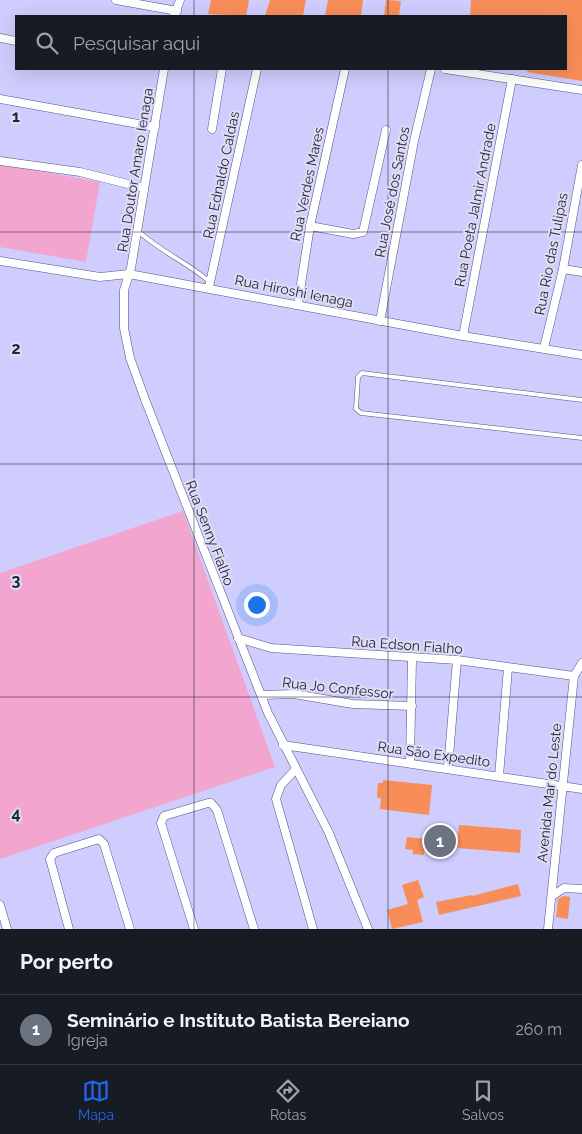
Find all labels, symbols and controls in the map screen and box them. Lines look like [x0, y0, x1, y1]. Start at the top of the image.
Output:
search box [15, 15, 567, 70]
icon: search [33, 29, 61, 57]
text: Pesquisar aqui [73, 32, 200, 54]
street label: Rua Doutor Amaro Ienaga [114, 87, 156, 253]
text: 1 [12, 107, 20, 126]
street label: Rua Ednaldo Caldas [200, 110, 242, 240]
street label: Rua Poeta Jalmir Andrade [451, 122, 499, 288]
street label: Rua Verdes Mares [287, 125, 327, 243]
street label: Rua José dos Santos [371, 125, 413, 259]
street label: Rua Rio das Tulipas [531, 191, 571, 317]
street label: Rua Hiroshi Ienaga [233, 272, 355, 310]
text: 2 [11, 339, 21, 358]
street label: Rua Senny Fialho [183, 478, 237, 588]
text: 3 [12, 571, 21, 590]
your location [244, 592, 270, 618]
street label: Rua Edson Fialho [351, 633, 463, 657]
street label: Rua Jo Confessor [281, 674, 395, 702]
street label: Avenida Mar do Leste [534, 723, 564, 863]
street label: Rua São Expedito [377, 738, 491, 770]
text: 4 [11, 804, 21, 823]
pin: 1 [424, 822, 456, 860]
text: Por perto [20, 949, 113, 974]
text: Seminário e Instituto Batista Bereiano [67, 1009, 409, 1031]
text: 1 [32, 1020, 40, 1039]
text: 260 m [515, 1020, 562, 1039]
text: Igreja [67, 1031, 108, 1050]
tab: Mapa [78, 1077, 114, 1123]
tab: Rotas [270, 1077, 306, 1123]
tab: Salvos [462, 1077, 504, 1123]

